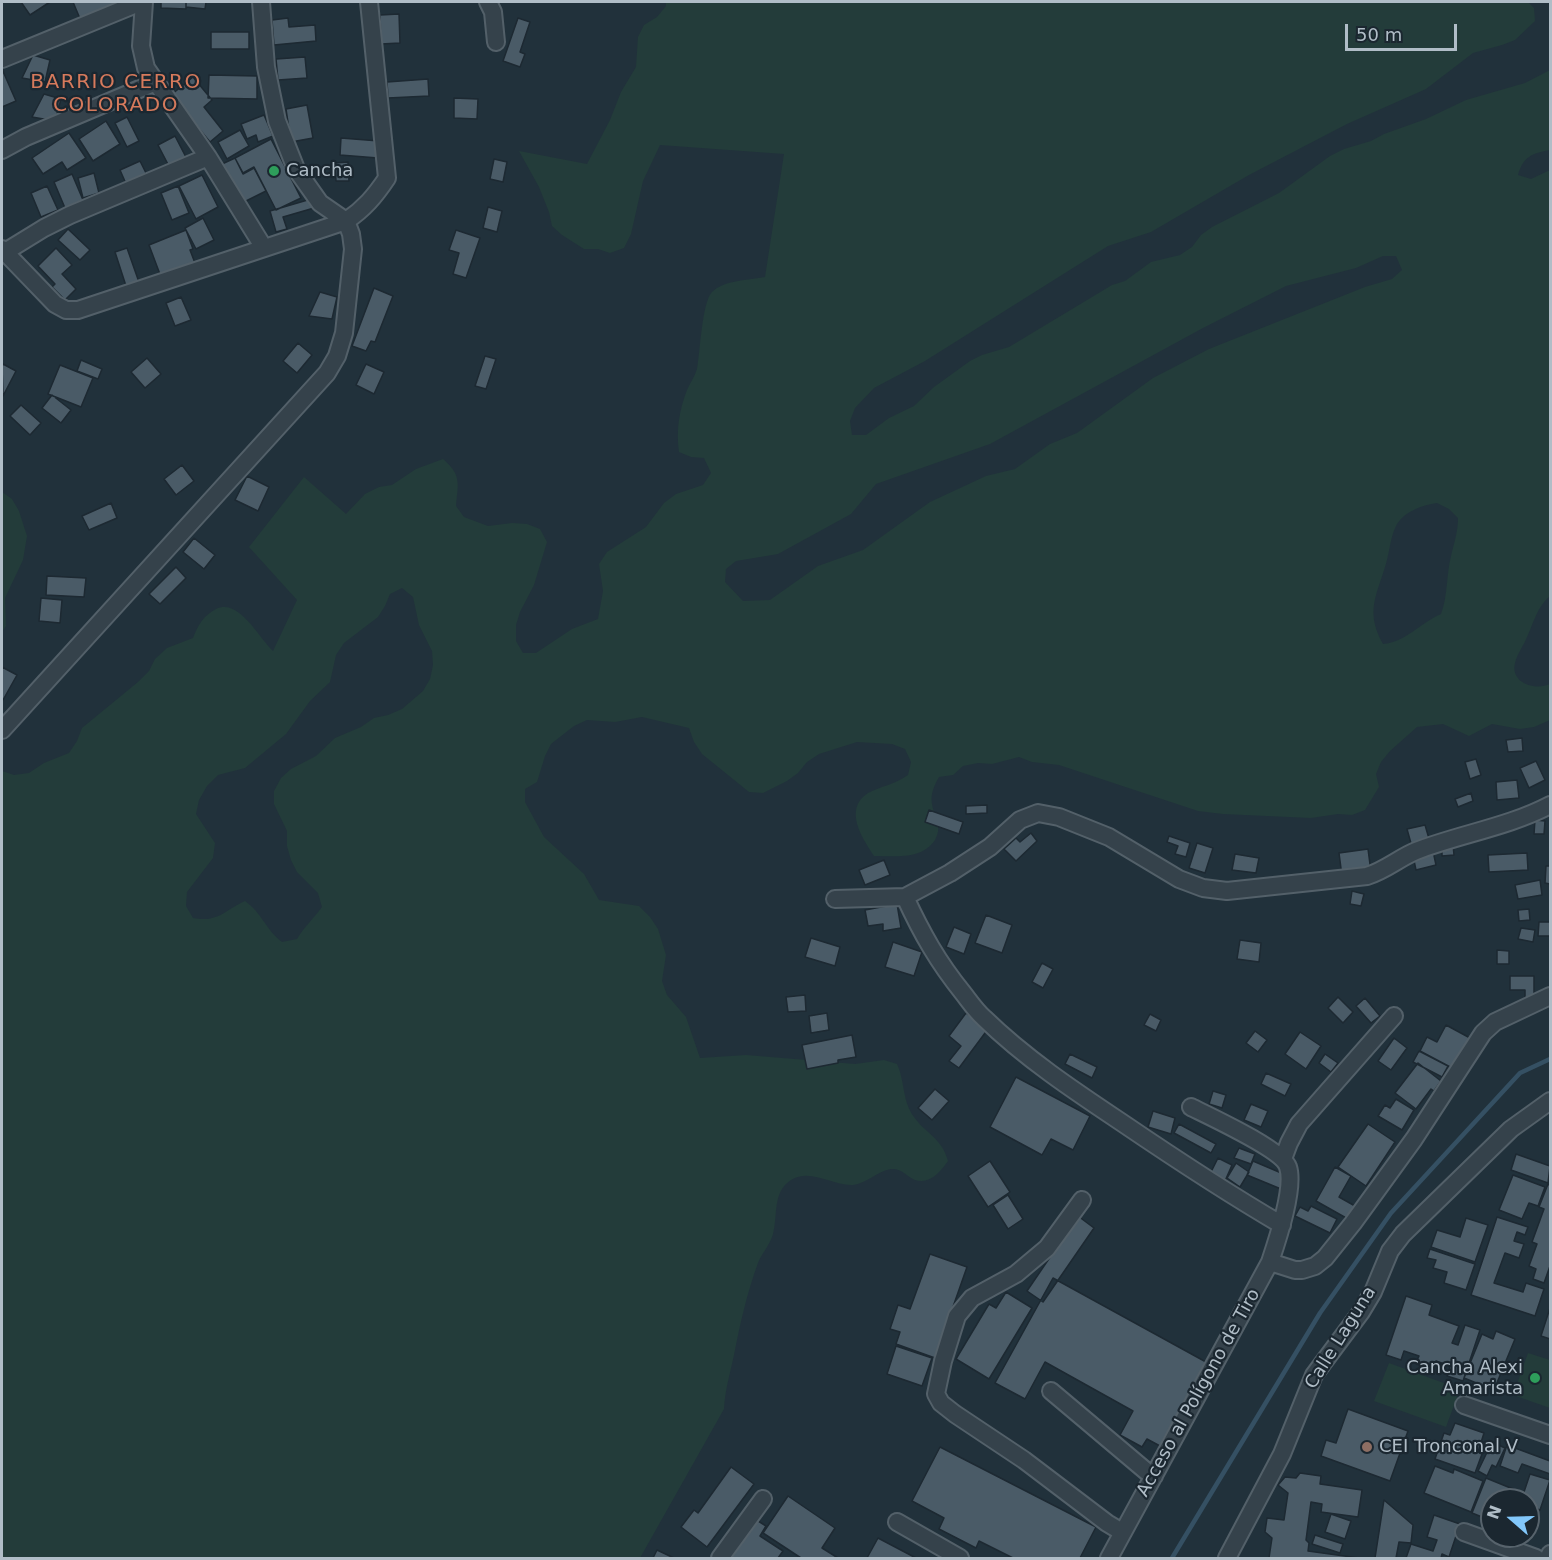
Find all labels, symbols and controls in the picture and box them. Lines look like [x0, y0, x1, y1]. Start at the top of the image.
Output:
scale bar [1348, 12, 1460, 50]
text: 50 m [1356, 24, 1402, 45]
district label: BARRIO CERRO COLORADO [30, 71, 202, 118]
place label: Cancha [286, 160, 353, 182]
marker: Cancha [267, 164, 281, 178]
street label: Calle Laguna [1301, 1283, 1381, 1393]
street label: Acceso al Polígono de Tiro [1133, 1285, 1265, 1501]
place label: Cancha Alexi Amarista [1406, 1357, 1523, 1400]
marker: Cancha Alexi Amarista [1528, 1371, 1542, 1385]
place label: CEI Tronconal V [1379, 1436, 1518, 1458]
marker: CEI Tronconal V [1360, 1440, 1374, 1454]
north arrow [1480, 1488, 1540, 1548]
text: N [1483, 1503, 1506, 1522]

